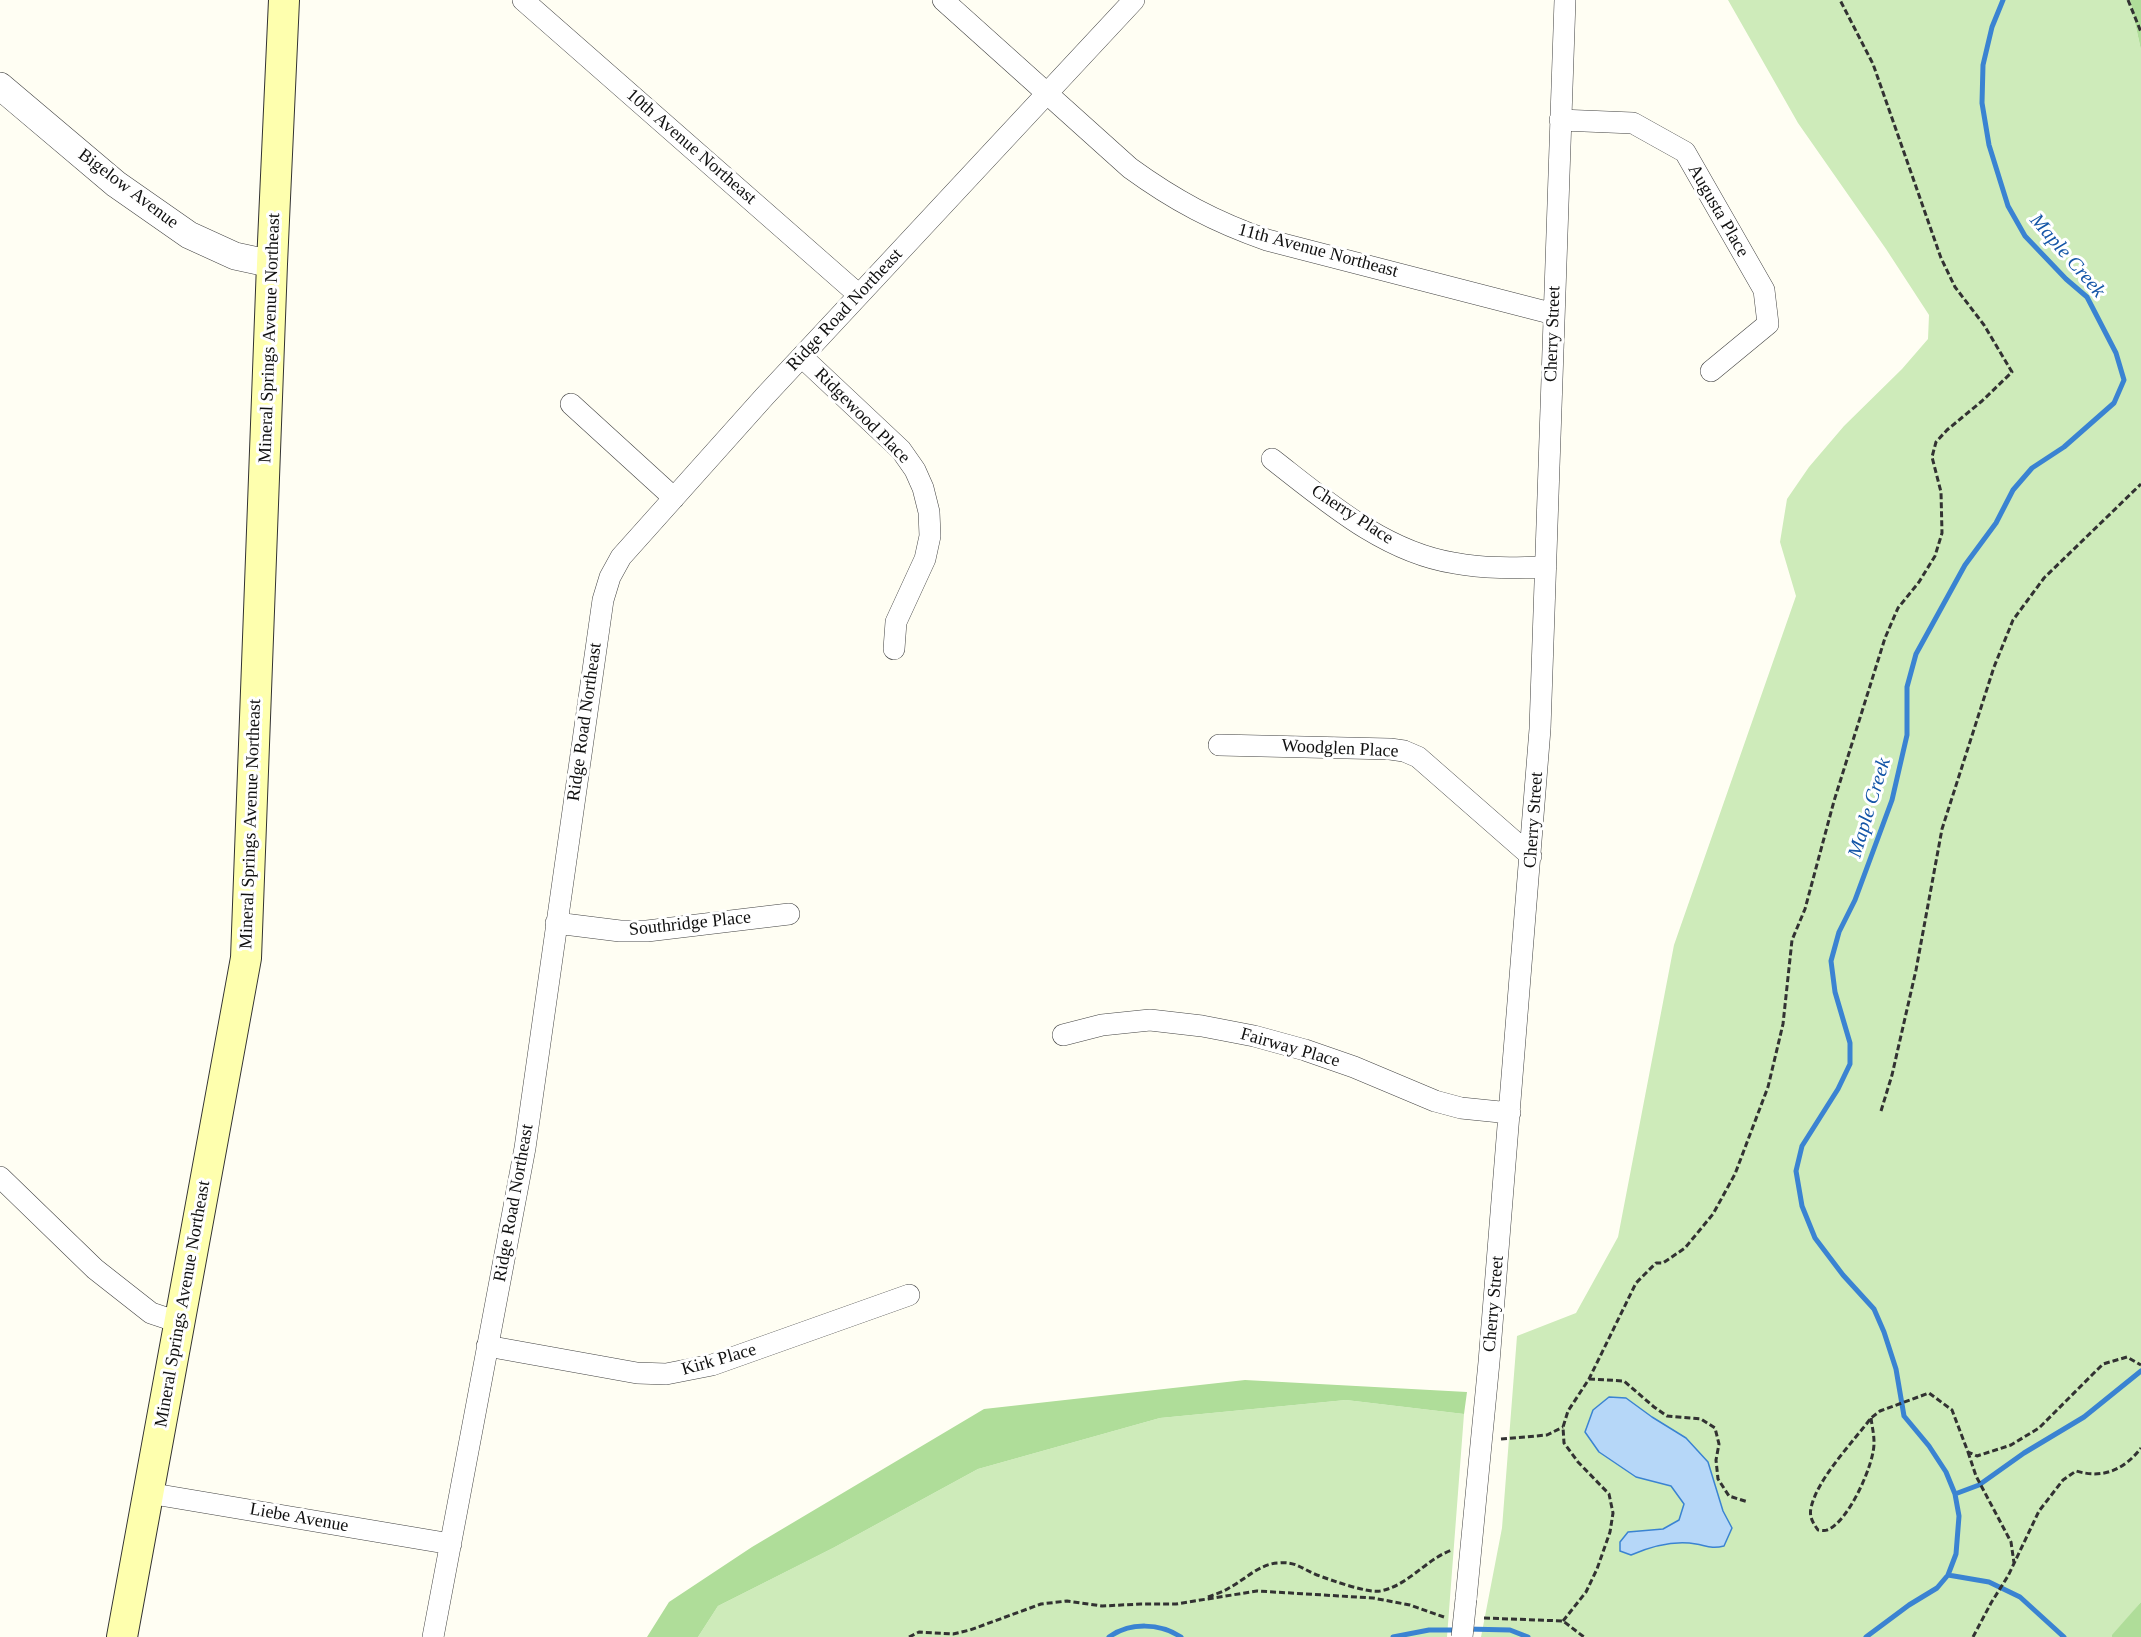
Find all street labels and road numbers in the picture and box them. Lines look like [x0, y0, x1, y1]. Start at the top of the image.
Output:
street label: 10th Avenue Northeast [621, 85, 761, 209]
street label: Bigelow Avenue [74, 144, 182, 234]
street label: Augusta Place [1683, 161, 1753, 261]
street label: Mineral Springs Avenue Northeast [255, 213, 285, 463]
street label: 11th Avenue Northeast [1236, 219, 1400, 283]
street label: Ridge Road Northeast [783, 244, 907, 376]
street label: Cherry Street [1541, 285, 1565, 383]
street label: Ridgewood Place [810, 364, 914, 468]
street label: Cherry Place [1307, 480, 1397, 550]
street label: Ridge Road Northeast [563, 641, 607, 803]
street label: Mineral Springs Avenue Northeast [236, 699, 266, 949]
street label: Woodglen Place [1281, 735, 1399, 763]
street label: Cherry Street [1520, 771, 1548, 869]
street label: Southridge Place [628, 907, 752, 941]
street label: Fairway Place [1238, 1023, 1342, 1073]
street label: Ridge Road Northeast [489, 1122, 539, 1284]
street label: Mineral Springs Avenue Northeast [151, 1179, 215, 1429]
street label: Cherry Street [1479, 1255, 1509, 1353]
street label: Kirk Place [679, 1339, 759, 1381]
street label: Liebe Avenue [248, 1499, 350, 1537]

